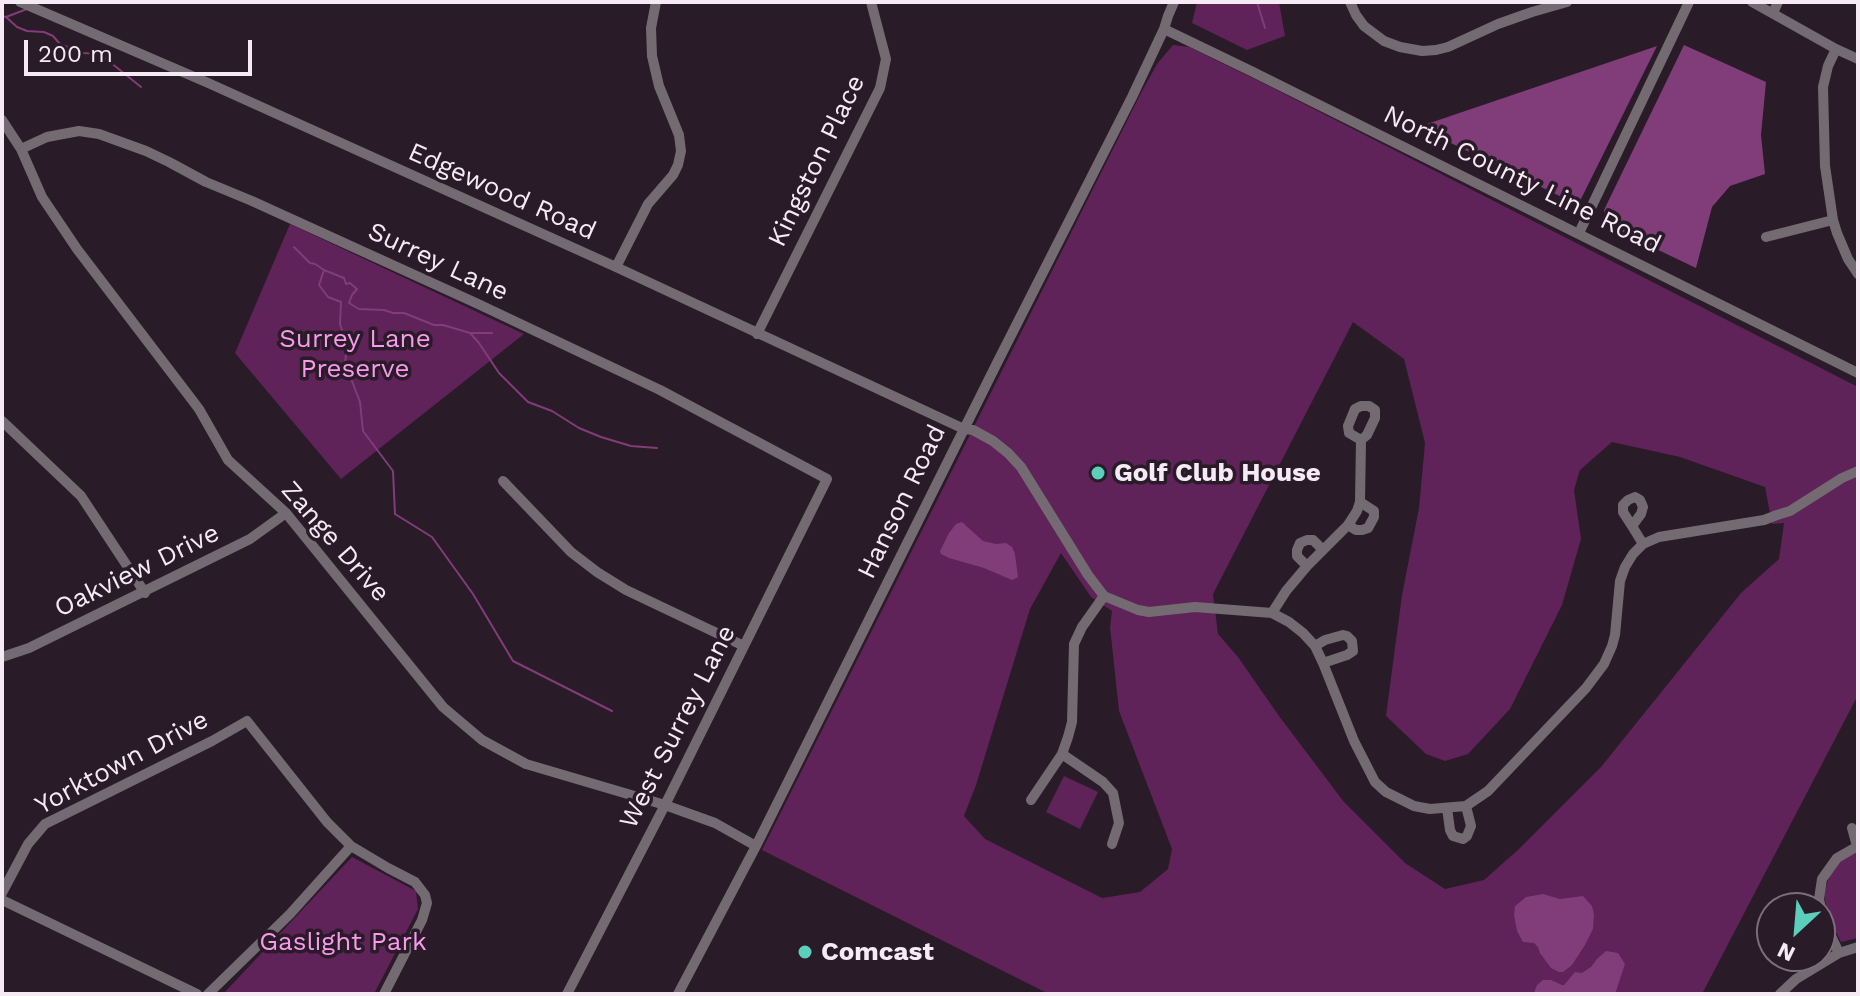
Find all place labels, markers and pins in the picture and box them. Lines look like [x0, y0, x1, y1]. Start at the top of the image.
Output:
place label: Golf Club House [1114, 457, 1321, 489]
marker: Golf Club House [1089, 464, 1107, 482]
place label: Comcast [821, 936, 934, 968]
marker: Comcast [796, 943, 814, 961]

